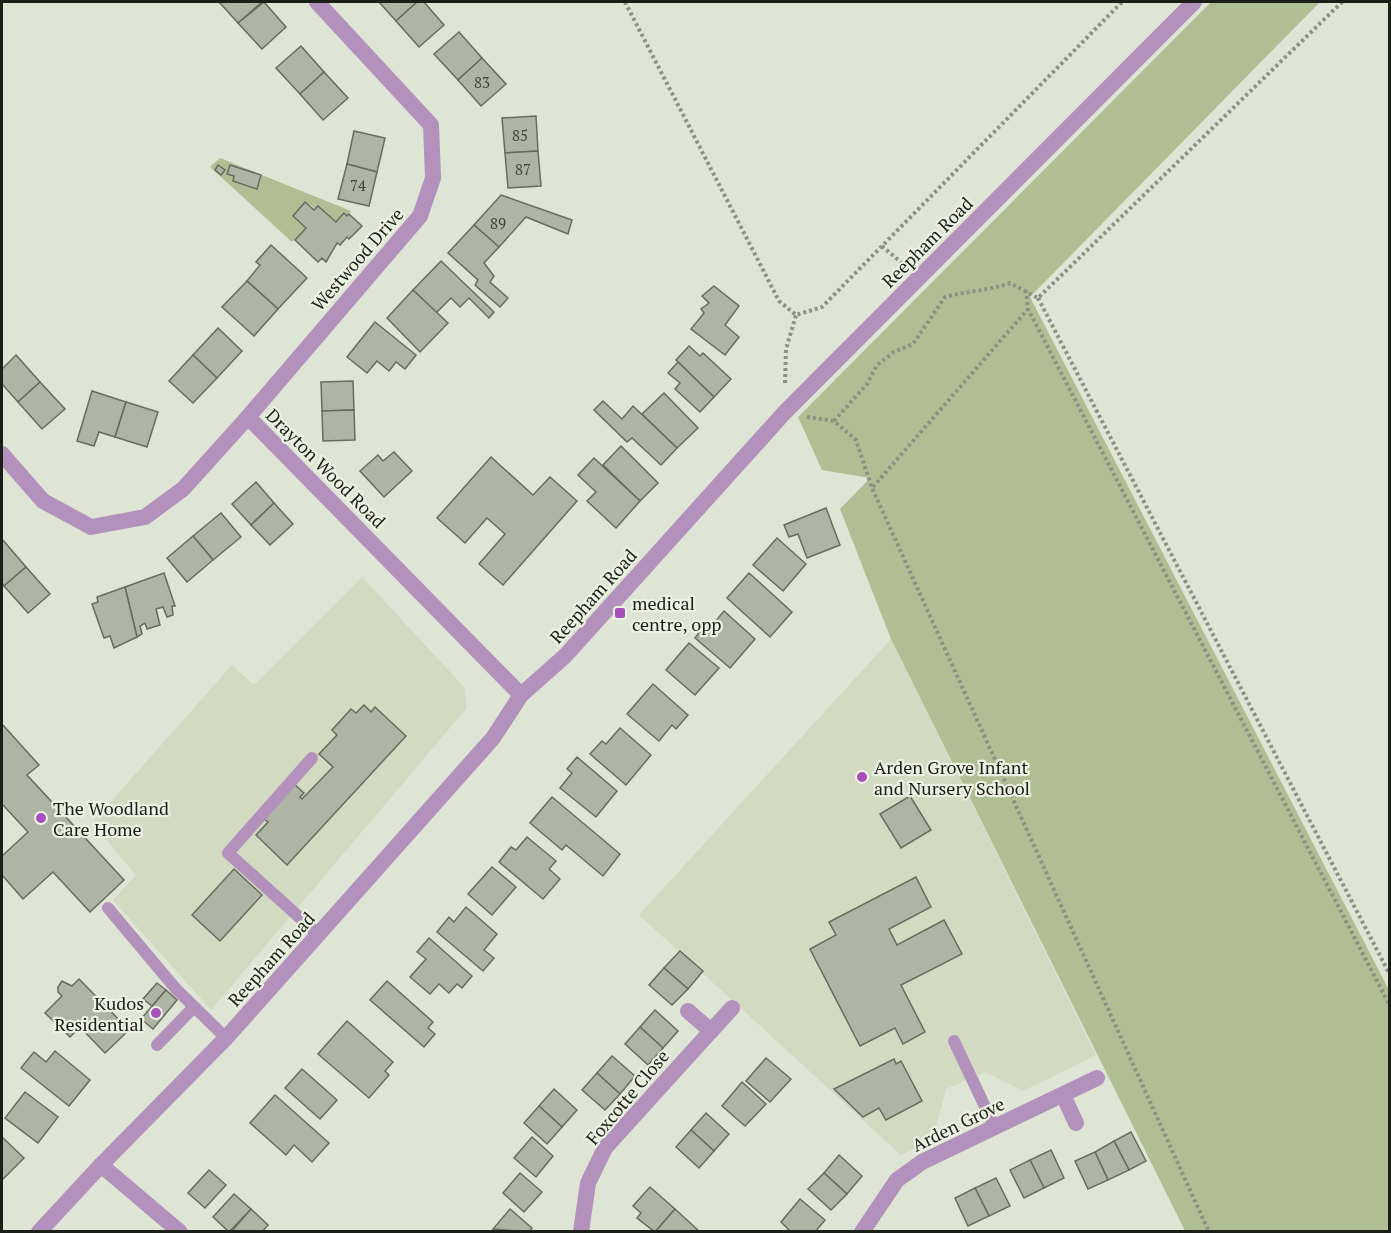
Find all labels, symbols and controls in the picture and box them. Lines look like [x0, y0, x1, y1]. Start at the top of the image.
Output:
house number: 83 [474, 72, 490, 92]
house number: 85 [512, 125, 528, 145]
house number: 87 [515, 159, 531, 179]
house number: 74 [350, 175, 366, 195]
street label: Reepham Road [876, 191, 978, 293]
street label: Westwood Drive [306, 202, 408, 316]
house number: 89 [490, 213, 506, 233]
street label: Drayton Wood Road [261, 403, 391, 533]
street label: Reepham Road [544, 544, 642, 648]
place label: medical centre, opp [632, 591, 722, 636]
marker: medical centre, opp [613, 606, 627, 620]
place label: Arden Grove Infant and Nursery School [874, 755, 1030, 800]
marker: Arden Grove Infant and Nursery School [855, 770, 869, 784]
place label: The Woodland Care Home [53, 796, 169, 841]
marker: The Woodland Care Home [34, 811, 48, 825]
street label: Reepham Road [222, 907, 320, 1011]
place label: Kudos Residential [54, 991, 144, 1036]
marker: Kudos Residential [149, 1006, 163, 1020]
street label: Foxcotte Close [580, 1044, 674, 1150]
street label: Arden Grove [908, 1091, 1008, 1157]

